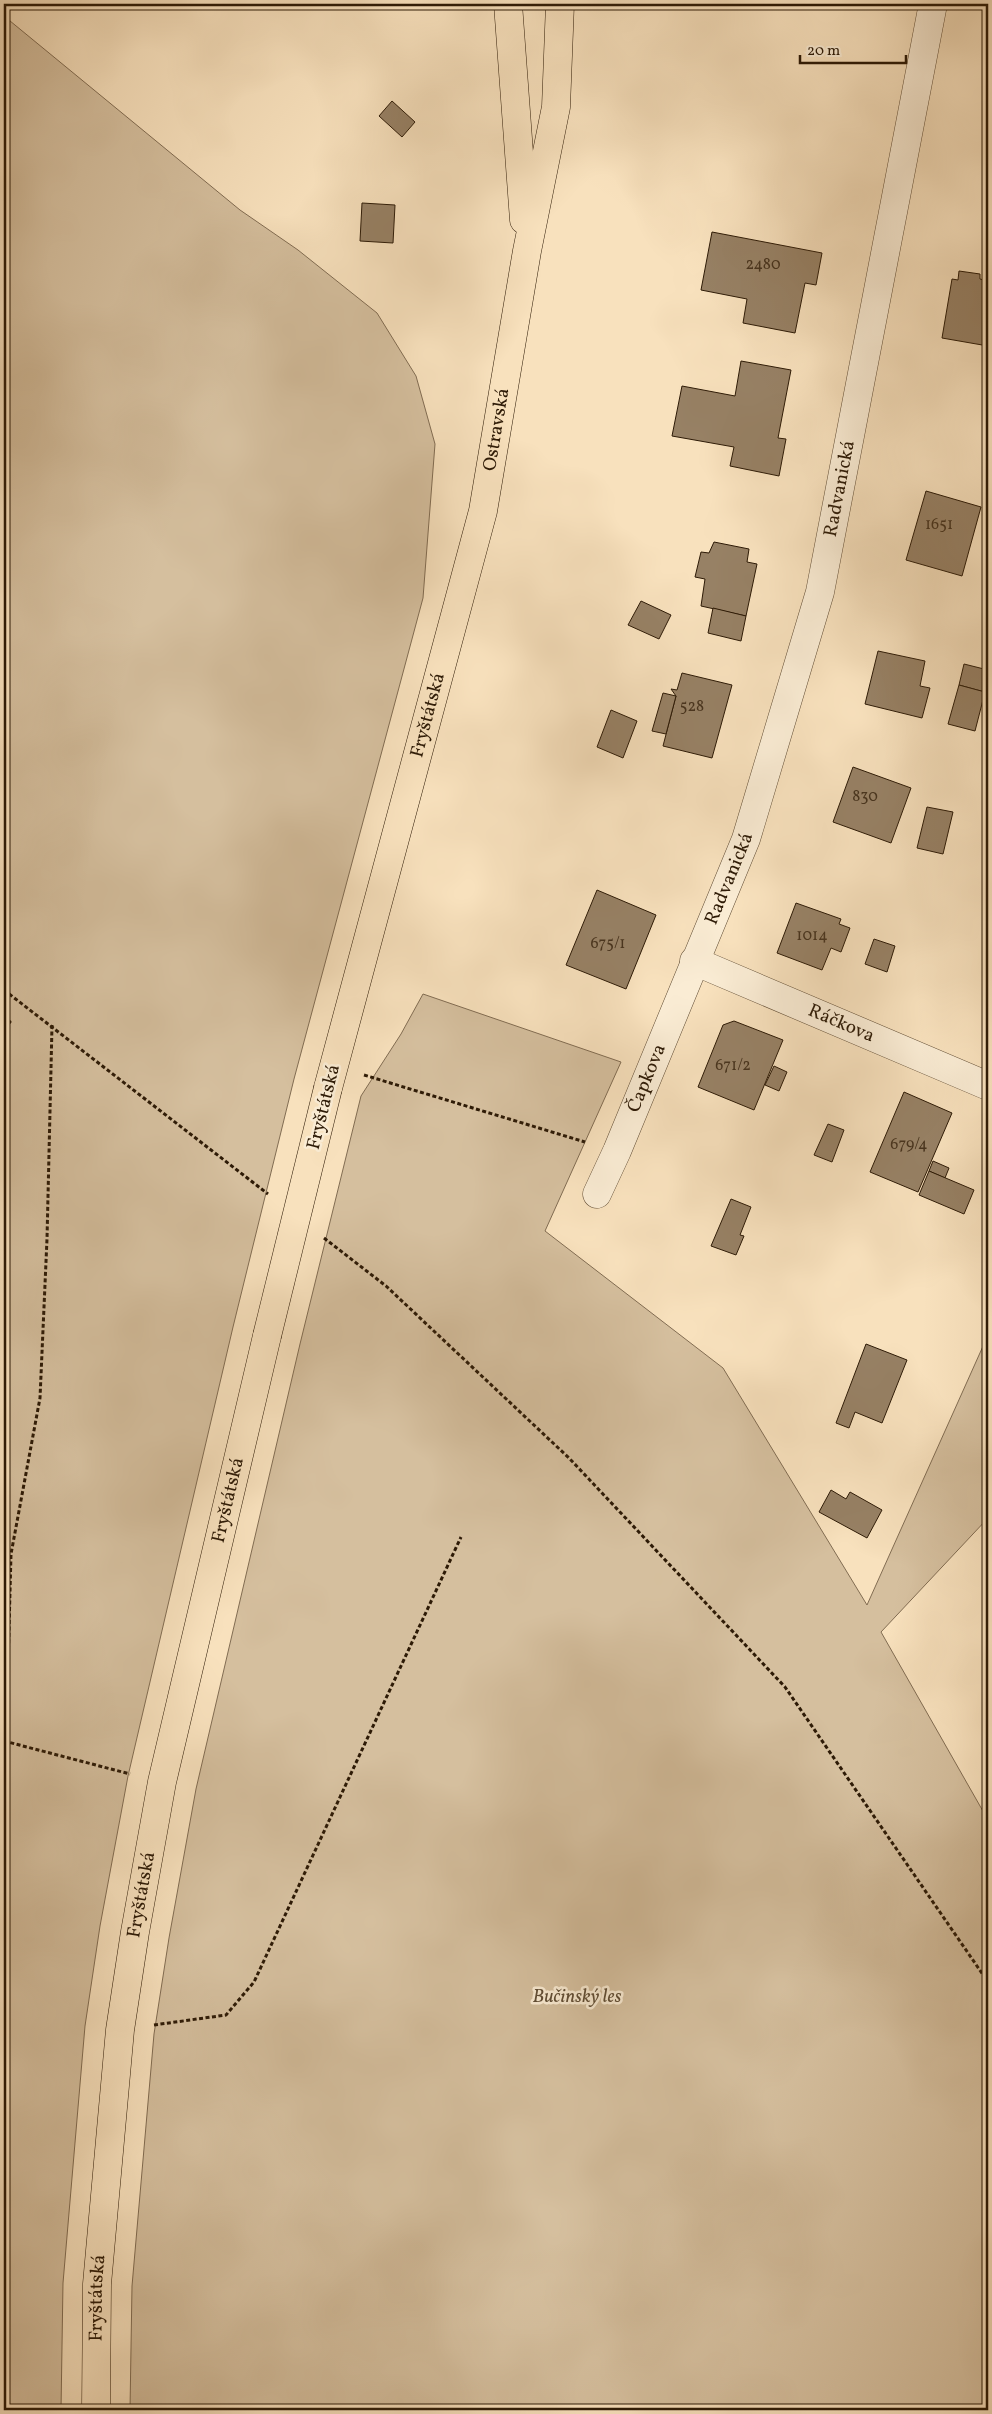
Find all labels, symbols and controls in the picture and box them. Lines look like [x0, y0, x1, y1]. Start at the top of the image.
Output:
scale bar [800, 32, 906, 64]
text: 20 m [807, 41, 840, 62]
house number: 2480 [745, 254, 781, 276]
street label: Ostravská [477, 386, 517, 473]
street label: Radvanická [818, 438, 862, 539]
house number: 1651 [925, 514, 953, 536]
street label: Fryštátská [404, 670, 452, 761]
house number: 528 [680, 696, 704, 718]
house number: 830 [852, 786, 878, 808]
street label: Radvanická [699, 830, 760, 929]
house number: 1014 [796, 925, 828, 947]
house number: 675/1 [590, 933, 626, 955]
street label: Ráčkova [804, 998, 879, 1049]
street label: Čapkova [621, 1040, 673, 1117]
house number: 671/2 [715, 1055, 751, 1077]
street label: Fryštátská [301, 1062, 347, 1152]
house number: 679/4 [890, 1134, 928, 1156]
street label: Fryštátská [206, 1455, 251, 1546]
street label: Fryštátská [121, 1850, 162, 1940]
park label: Bučinský les [532, 1984, 622, 2010]
street label: Fryštátská [84, 2253, 113, 2342]

